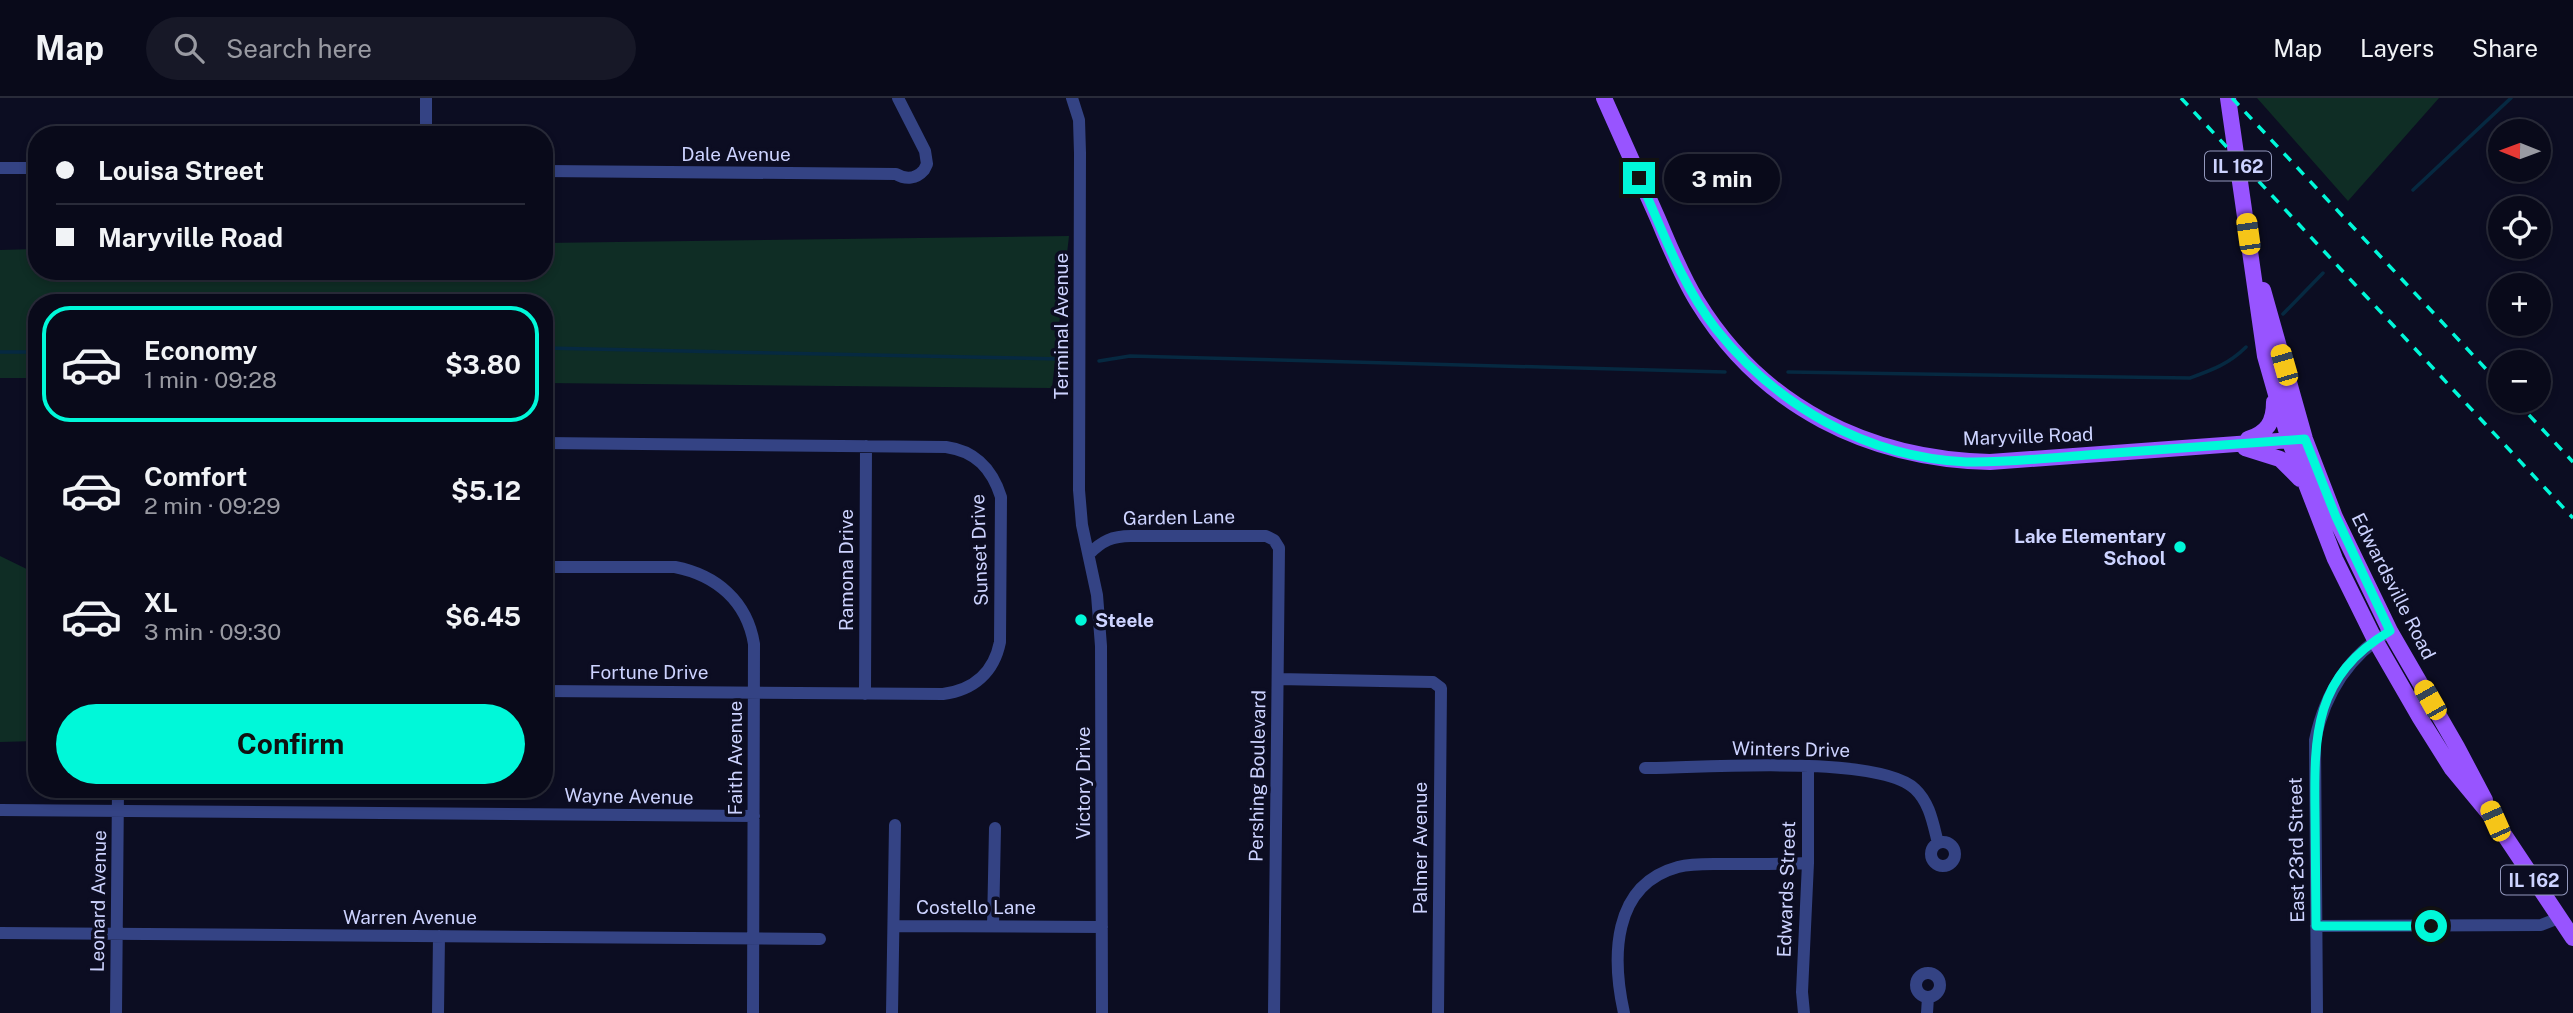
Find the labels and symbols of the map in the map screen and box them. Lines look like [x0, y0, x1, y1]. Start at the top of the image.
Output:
north arrow [2488, 119, 2552, 182]
street label: Dale Avenue [681, 143, 791, 165]
road number: IL 162 [2205, 152, 2271, 180]
callout: 3 min [1664, 154, 1779, 202]
route end [1623, 162, 1655, 194]
car [2235, 212, 2262, 256]
street label: Terminal Avenue [1050, 253, 1072, 399]
car [2269, 342, 2300, 388]
street label: Maryville Road [1962, 423, 2094, 449]
street label: Sunset Drive [966, 494, 992, 606]
street label: Garden Lane [1123, 505, 1235, 529]
street label: Ramona Drive [835, 509, 857, 631]
street label: Edwardsville Road [2347, 509, 2441, 663]
place label: Lake Elementary School [2014, 525, 2166, 569]
marker: Lake Elementary School [2172, 539, 2188, 555]
place label: Steele [1095, 609, 1154, 631]
marker: Steele [1073, 612, 1089, 628]
street label: Fortune Drive [589, 661, 709, 683]
car [2411, 677, 2450, 723]
street label: Pershing Boulevard [1245, 690, 1269, 862]
street label: Faith Avenue [724, 701, 746, 815]
street label: Victory Drive [1072, 726, 1094, 840]
street label: Winters Drive [1732, 737, 1850, 761]
street label: East 23rd Street [2284, 777, 2308, 923]
street label: Palmer Avenue [1409, 782, 1431, 914]
street label: Wayne Avenue [564, 784, 694, 808]
car [2477, 798, 2514, 844]
street label: Edwards Street [1773, 820, 1799, 958]
street label: Leonard Avenue [86, 830, 110, 972]
road number: IL 162 [2501, 866, 2567, 894]
street label: Costello Lane [916, 896, 1036, 918]
street label: Warren Avenue [343, 906, 477, 928]
route start [2415, 910, 2447, 942]

